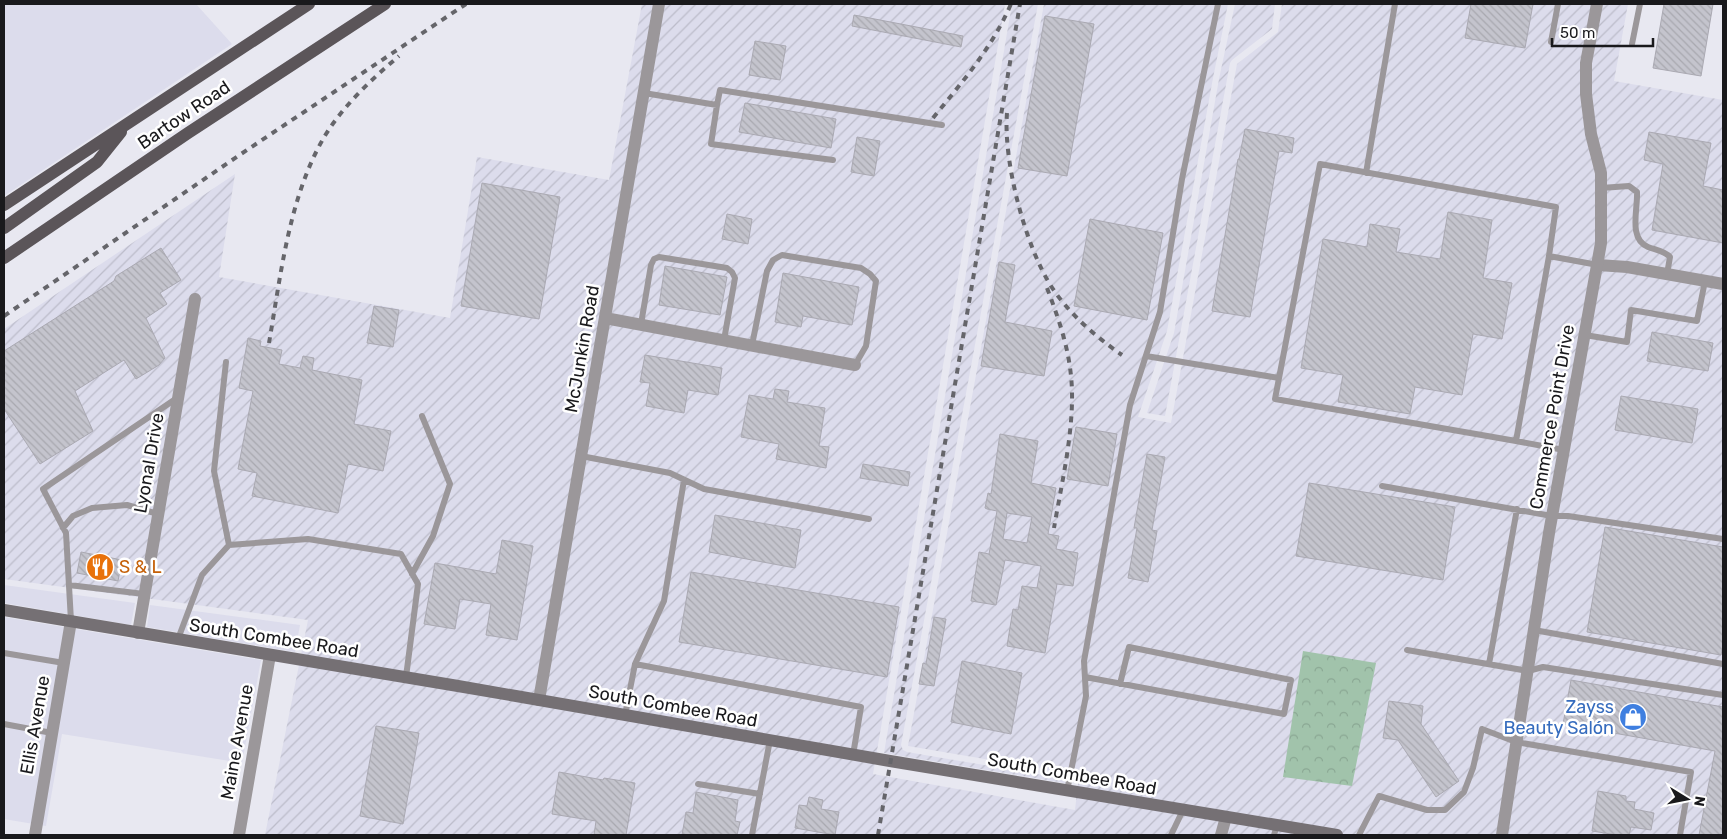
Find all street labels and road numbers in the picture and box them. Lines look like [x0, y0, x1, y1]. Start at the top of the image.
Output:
street label: Bartow Road [133, 76, 235, 154]
street label: McJunkin Road [560, 284, 604, 414]
street label: Commerce Point Drive [1525, 323, 1579, 511]
street label: Lyonal Drive [129, 411, 169, 515]
street label: South Combee Road [188, 614, 360, 662]
street label: Ellis Avenue [15, 674, 55, 776]
street label: South Combee Road [587, 680, 759, 732]
street label: Maine Avenue [216, 683, 258, 801]
street label: South Combee Road [986, 748, 1158, 800]

